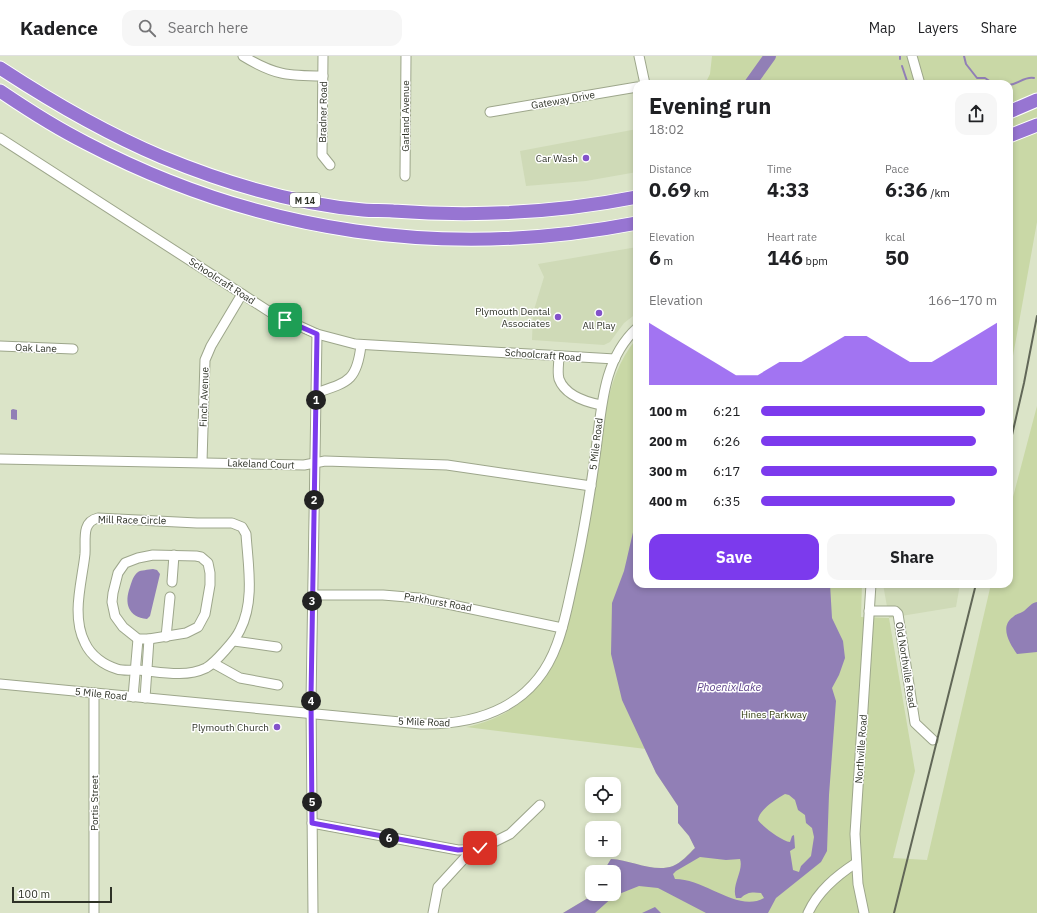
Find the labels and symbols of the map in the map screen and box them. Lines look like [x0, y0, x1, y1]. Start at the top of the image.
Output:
street label: Garland Avenue [399, 80, 412, 152]
street label: Bradner Road [316, 81, 330, 143]
street label: Gateway Drive [530, 88, 596, 112]
place label: Car Wash [536, 152, 578, 165]
marker: Car Wash [581, 153, 591, 163]
road number: M 14 [290, 193, 320, 207]
street label: Schoolcraft Road [186, 255, 258, 307]
pin [268, 303, 302, 337]
place label: Plymouth Dental Associates [475, 305, 550, 330]
marker: All Play [594, 308, 604, 318]
marker: Plymouth Dental Associates [553, 312, 563, 322]
place label: All Play [582, 319, 616, 332]
street label: Oak Lane [15, 341, 58, 355]
street label: Schoolcraft Road [504, 346, 582, 364]
street label: Finch Avenue [196, 366, 212, 427]
pin: 1 [306, 390, 326, 410]
street label: 5 Mile Road [586, 417, 606, 471]
street label: Lakeland Court [227, 456, 295, 472]
pin: 2 [304, 490, 324, 510]
street label: Mill Race Circle [98, 513, 167, 527]
street label: Parkhurst Road [403, 590, 473, 614]
pin: 3 [302, 591, 322, 611]
street label: Old Northville Road [893, 621, 919, 709]
water label: Phoenix Lake [697, 680, 761, 694]
street label: 5 Mile Road [74, 685, 128, 703]
pin: 4 [301, 691, 321, 711]
park label: Hines Parkway [741, 708, 807, 721]
street label: Northville Road [852, 714, 870, 784]
street label: 5 Mile Road [398, 715, 450, 729]
place label: Plymouth Church [192, 721, 269, 734]
marker: Plymouth Church [272, 722, 282, 732]
street label: Portis Street [88, 775, 101, 831]
pin: 5 [302, 792, 322, 812]
pin: 6 [379, 828, 399, 848]
pin [463, 831, 497, 865]
scale bar [12, 885, 112, 904]

